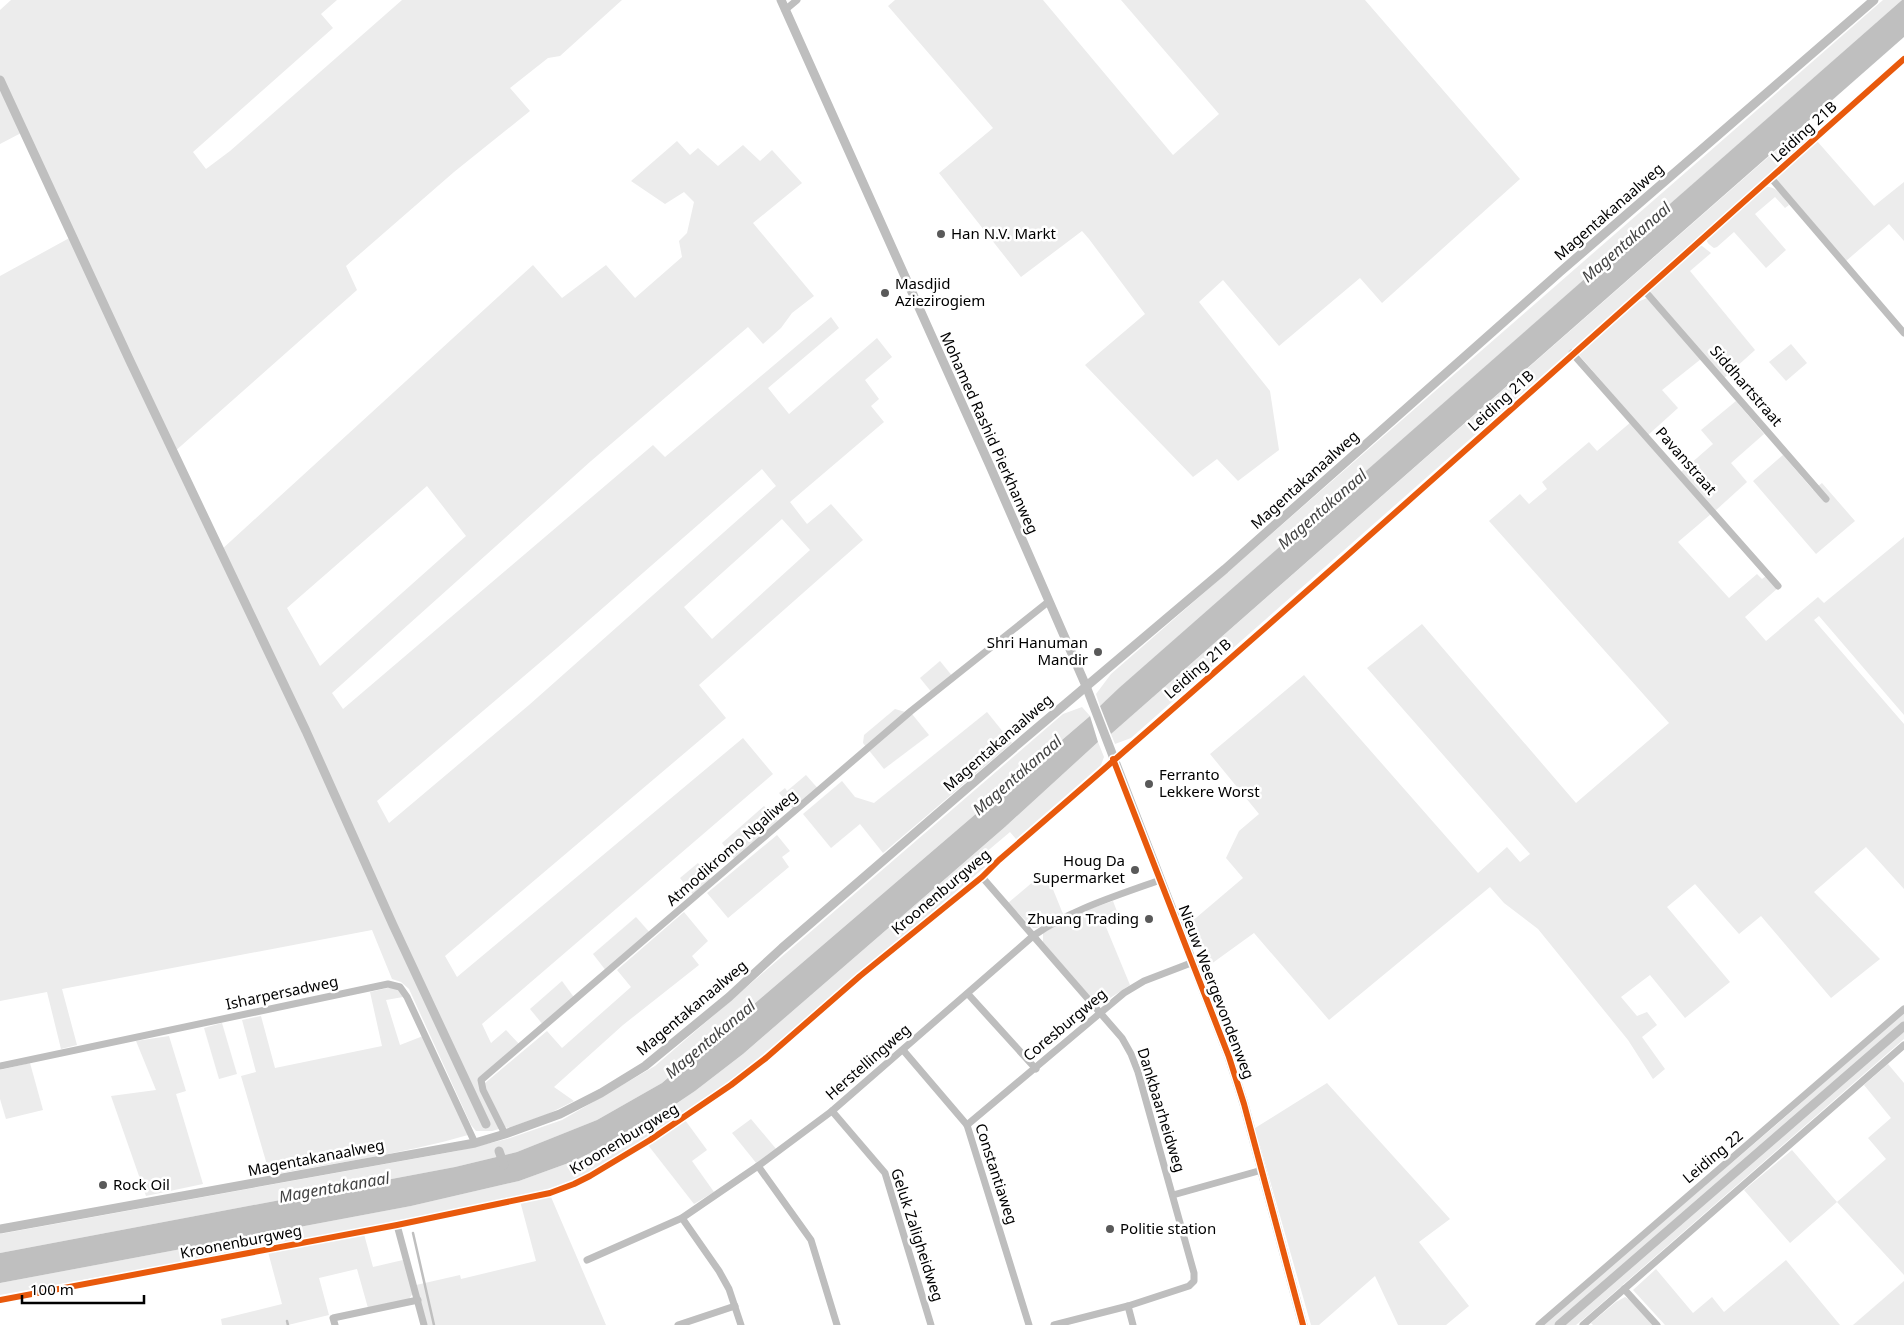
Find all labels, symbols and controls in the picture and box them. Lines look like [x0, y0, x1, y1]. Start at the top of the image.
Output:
street label: Leiding 21B [1766, 96, 1841, 166]
street label: Magentakanaalweg [1551, 160, 1667, 264]
water label: Magentakanaal [1577, 198, 1675, 286]
place label: Han N.V. Markt [951, 223, 1057, 243]
marker: Han N.V. Markt [935, 228, 947, 240]
place label: Masdjid Aziezirogiem [895, 273, 985, 310]
marker: Masdjid Aziezirogiem [879, 287, 891, 299]
street label: Mohamed Rashid Pierkhanweg [936, 328, 1044, 537]
street label: Siddhartstraat [1706, 341, 1788, 430]
street label: Leiding 21B [1463, 365, 1538, 435]
street label: Pavanstraat [1652, 422, 1722, 499]
street label: Magentakanaalweg [1247, 427, 1363, 533]
water label: Magentakanaal [1273, 465, 1371, 553]
place label: Shri Hanuman Mandir [987, 632, 1088, 669]
street label: Leiding 21B [1160, 634, 1235, 703]
marker: Shri Hanuman Mandir [1092, 646, 1104, 658]
street label: Magentakanaalweg [940, 691, 1056, 795]
water label: Magentakanaal [968, 731, 1066, 819]
place label: Ferranto Lekkere Worst [1159, 764, 1260, 801]
marker: Ferranto Lekkere Worst [1143, 778, 1155, 790]
street label: Atmodikromo Ngaliweg [662, 785, 801, 910]
street label: Kroonenburgweg [887, 844, 994, 939]
place label: Houg Da Supermarket [1033, 850, 1126, 887]
marker: Houg Da Supermarket [1129, 864, 1141, 876]
street label: Nieuw Weergevondenweg [1174, 902, 1259, 1082]
place label: Zhuang Trading [1028, 908, 1139, 928]
marker: Zhuang Trading [1143, 913, 1155, 925]
street label: Magentakanaalweg [633, 957, 751, 1059]
street label: Isharpersadweg [224, 970, 340, 1014]
street label: Coresburgweg [1018, 983, 1110, 1065]
water label: Magentakanaal [661, 996, 759, 1082]
street label: Herstellingweg [821, 1019, 914, 1104]
street label: Dankbaarheidweg [1134, 1045, 1190, 1174]
street label: Kroonenburgweg [565, 1098, 682, 1179]
street label: Constantiaweg [971, 1121, 1023, 1227]
street label: Leiding 22 [1678, 1125, 1747, 1187]
street label: Magentakanaalweg [246, 1134, 386, 1180]
water label: Magentakanaal [277, 1166, 392, 1208]
street label: Geluk Zaligheidweg [887, 1166, 949, 1304]
place label: Rock Oil [113, 1174, 170, 1194]
marker: Rock Oil [97, 1179, 109, 1191]
place label: Politie station [1120, 1218, 1216, 1238]
street label: Kroonenburgweg [178, 1219, 303, 1263]
marker: Politie station [1104, 1223, 1116, 1235]
scale bar [22, 1272, 145, 1304]
text: 100 m [30, 1279, 74, 1299]

